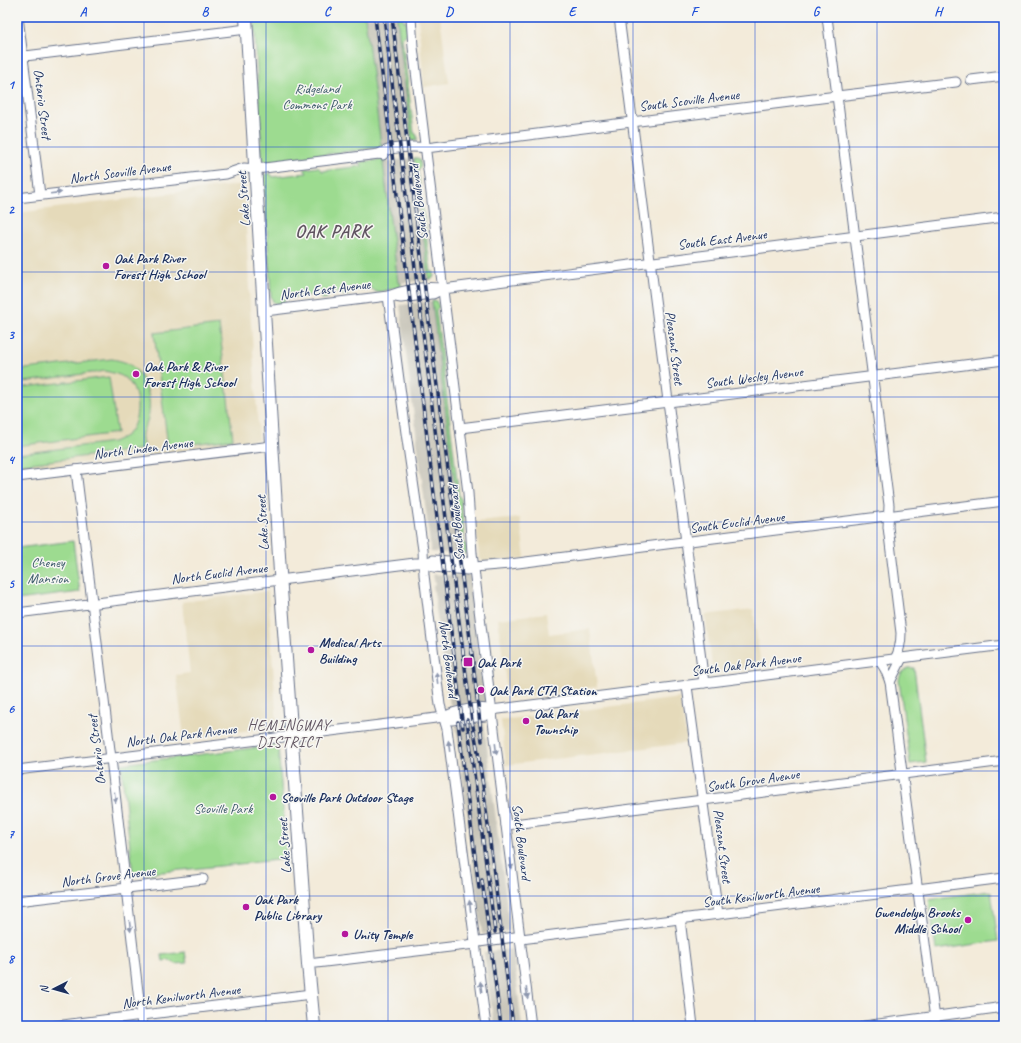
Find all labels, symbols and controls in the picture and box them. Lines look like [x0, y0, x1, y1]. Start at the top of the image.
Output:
text: A [80, 4, 88, 20]
text: B [202, 4, 210, 20]
text: C [324, 4, 332, 20]
text: D [445, 4, 454, 20]
text: E [569, 4, 578, 20]
text: F [691, 4, 700, 20]
text: G [813, 4, 821, 20]
text: H [934, 4, 944, 20]
street label: Ontario Street [30, 68, 56, 142]
text: 1 [8, 77, 16, 93]
park label: Ridgeland Commons Park [282, 80, 352, 113]
street label: South Scoville Avenue [638, 86, 741, 115]
street label: North Scoville Avenue [69, 158, 173, 187]
street label: South Boulevard [405, 161, 432, 241]
street label: Lake Street [233, 169, 254, 227]
one-way arrow [50, 190, 62, 196]
text: 2 [8, 202, 15, 218]
district label: OAK PARK [295, 220, 374, 242]
street label: South East Avenue [677, 225, 769, 253]
place label: Oak Park River Forest High School [114, 250, 208, 283]
marker: Oak Park River Forest High School [101, 261, 111, 271]
street label: North East Avenue [279, 275, 373, 303]
street label: Pleasant Street [662, 310, 688, 387]
text: 3 [8, 327, 15, 343]
place label: Oak Park & River Forest High School [144, 358, 238, 391]
street label: South Wesley Avenue [704, 363, 805, 392]
marker: Oak Park & River Forest High School [131, 369, 141, 379]
street label: North Linden Avenue [93, 434, 195, 463]
text: 4 [8, 452, 16, 468]
street label: South Boulevard [444, 482, 468, 562]
street label: Lake Street [252, 494, 272, 551]
street label: South Euclid Avenue [689, 508, 787, 537]
park label: Cheney Mansion [27, 554, 69, 587]
street label: North Euclid Avenue [170, 559, 269, 588]
text: 5 [8, 576, 15, 592]
street label: North Boulevard [435, 619, 462, 701]
place label: Medical Arts Building [319, 634, 383, 667]
marker: Medical Arts Building [306, 645, 316, 655]
street label: South Oak Park Avenue [690, 649, 803, 680]
place label: Oak Park [477, 654, 523, 671]
marker: Oak Park [462, 656, 474, 668]
one-way arrow [434, 672, 440, 684]
place label: Oak Park CTA Station [489, 682, 598, 699]
marker: Oak Park CTA Station [476, 685, 486, 695]
text: 6 [8, 701, 15, 717]
place label: Oak Park Township [534, 705, 580, 738]
street label: Ontario Street [83, 712, 109, 786]
district label: HEMINGWAY DISTRICT [247, 716, 333, 752]
marker: Oak Park Township [521, 716, 531, 726]
street label: North Oak Park Avenue [125, 720, 239, 751]
one-way arrow [446, 740, 452, 752]
one-way arrow [493, 743, 499, 755]
street label: South Grove Avenue [706, 765, 802, 795]
place label: Scoville Park Outdoor Stage [281, 789, 414, 806]
one-way arrow [112, 791, 118, 803]
marker: Scoville Park Outdoor Stage [268, 792, 278, 802]
park label: Scoville Park [194, 800, 253, 817]
street label: South Boulevard [508, 803, 535, 883]
street label: Pleasant Street [710, 808, 736, 885]
street label: Lake Street [274, 816, 295, 874]
text: 7 [8, 826, 15, 842]
one-way arrow [508, 858, 514, 870]
street label: North Grove Avenue [60, 862, 157, 891]
street label: South Kenilworth Avenue [702, 880, 822, 911]
place label: Oak Park Public Library [254, 891, 323, 924]
one-way arrow [467, 900, 473, 912]
marker: Oak Park Public Library [241, 902, 251, 912]
place label: Gwendolyn Brooks Middle School [874, 904, 963, 937]
marker: Gwendolyn Brooks Middle School [963, 915, 973, 925]
one-way arrow [127, 920, 133, 932]
place label: Unity Temple [353, 926, 414, 943]
marker: Unity Temple [340, 929, 350, 939]
text: 8 [8, 951, 16, 967]
north arrow [34, 969, 74, 1009]
street label: North Kenilworth Avenue [121, 981, 243, 1012]
one-way arrow [478, 981, 484, 993]
text: N [37, 984, 51, 994]
one-way arrow [524, 986, 530, 999]

